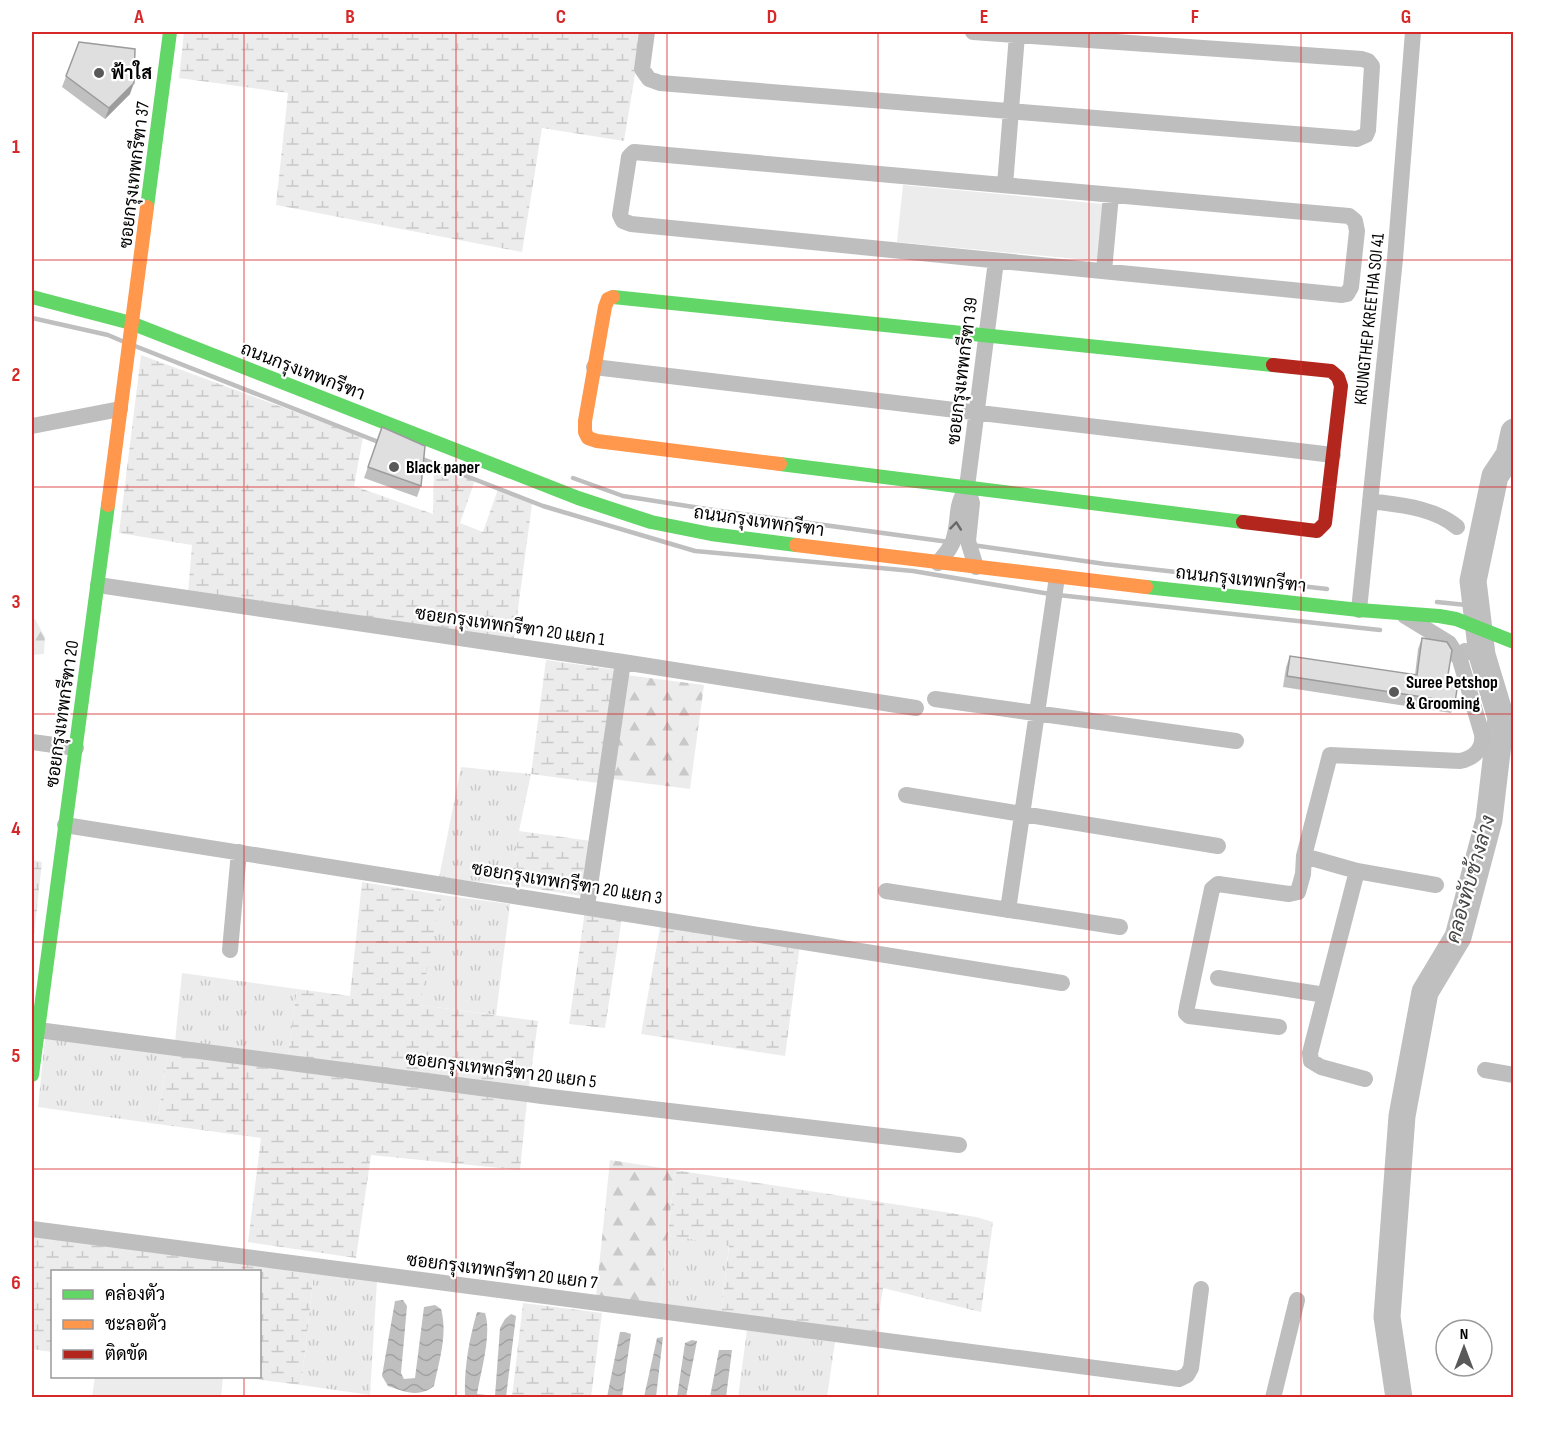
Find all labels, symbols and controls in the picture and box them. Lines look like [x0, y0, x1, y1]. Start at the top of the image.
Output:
text: A [133, 5, 144, 29]
text: B [345, 5, 355, 29]
text: C [556, 5, 566, 29]
text: D [767, 5, 777, 29]
text: E [980, 5, 988, 29]
text: F [1191, 5, 1199, 29]
text: G [1401, 5, 1411, 29]
place label: ฟ้าใส [111, 60, 152, 84]
marker: ฟ้าใส [92, 66, 106, 80]
street label: ซอยกรุงเทพกรีฑา 37 [112, 99, 155, 250]
text: 1 [12, 135, 20, 159]
street label: KRUNGTHEP KREETHA SOI 41 [1350, 231, 1389, 406]
street label: ซอยกรุงเทพกรีฑา 39 [940, 296, 983, 446]
street label: ถนนกรุงเทพกรีฑา [237, 335, 369, 406]
text: 2 [12, 363, 20, 387]
place label: Black paper [406, 457, 480, 478]
marker: Black paper [387, 460, 401, 474]
street label: ถนนกรุงเทพกรีฑา [692, 499, 826, 542]
one-way arrow [949, 522, 962, 531]
street label: ถนนกรุงเทพกรีฑา [1174, 559, 1308, 598]
text: 3 [12, 590, 21, 614]
street label: ซอยกรุงเทพกรีฑา 20 แยก 1 [413, 600, 607, 651]
street label: ซอยกรุงเทพกรีฑา 20 [39, 639, 84, 789]
place label: Suree Petshop & Grooming [1406, 672, 1498, 714]
marker: Suree Petshop & Grooming [1387, 685, 1401, 699]
water label: คลองทับช้างล่าง [1439, 812, 1501, 946]
text: 4 [11, 817, 21, 841]
street label: ซอยกรุงเทพกรีฑา 20 แยก 3 [470, 855, 664, 910]
text: 5 [12, 1044, 21, 1068]
street label: ซอยกรุงเทพกรีฑา 20 แยก 5 [404, 1045, 598, 1094]
street label: ซอยกรุงเทพกรีฑา 20 แยก 7 [405, 1246, 600, 1295]
legend [51, 1270, 261, 1378]
text: 6 [11, 1271, 21, 1295]
text: คล่องตัว [105, 1282, 165, 1305]
text: ชะลอตัว [105, 1313, 167, 1335]
north arrow [1434, 1318, 1494, 1378]
text: N [1460, 1325, 1468, 1344]
text: ติดขัด [105, 1343, 148, 1365]

